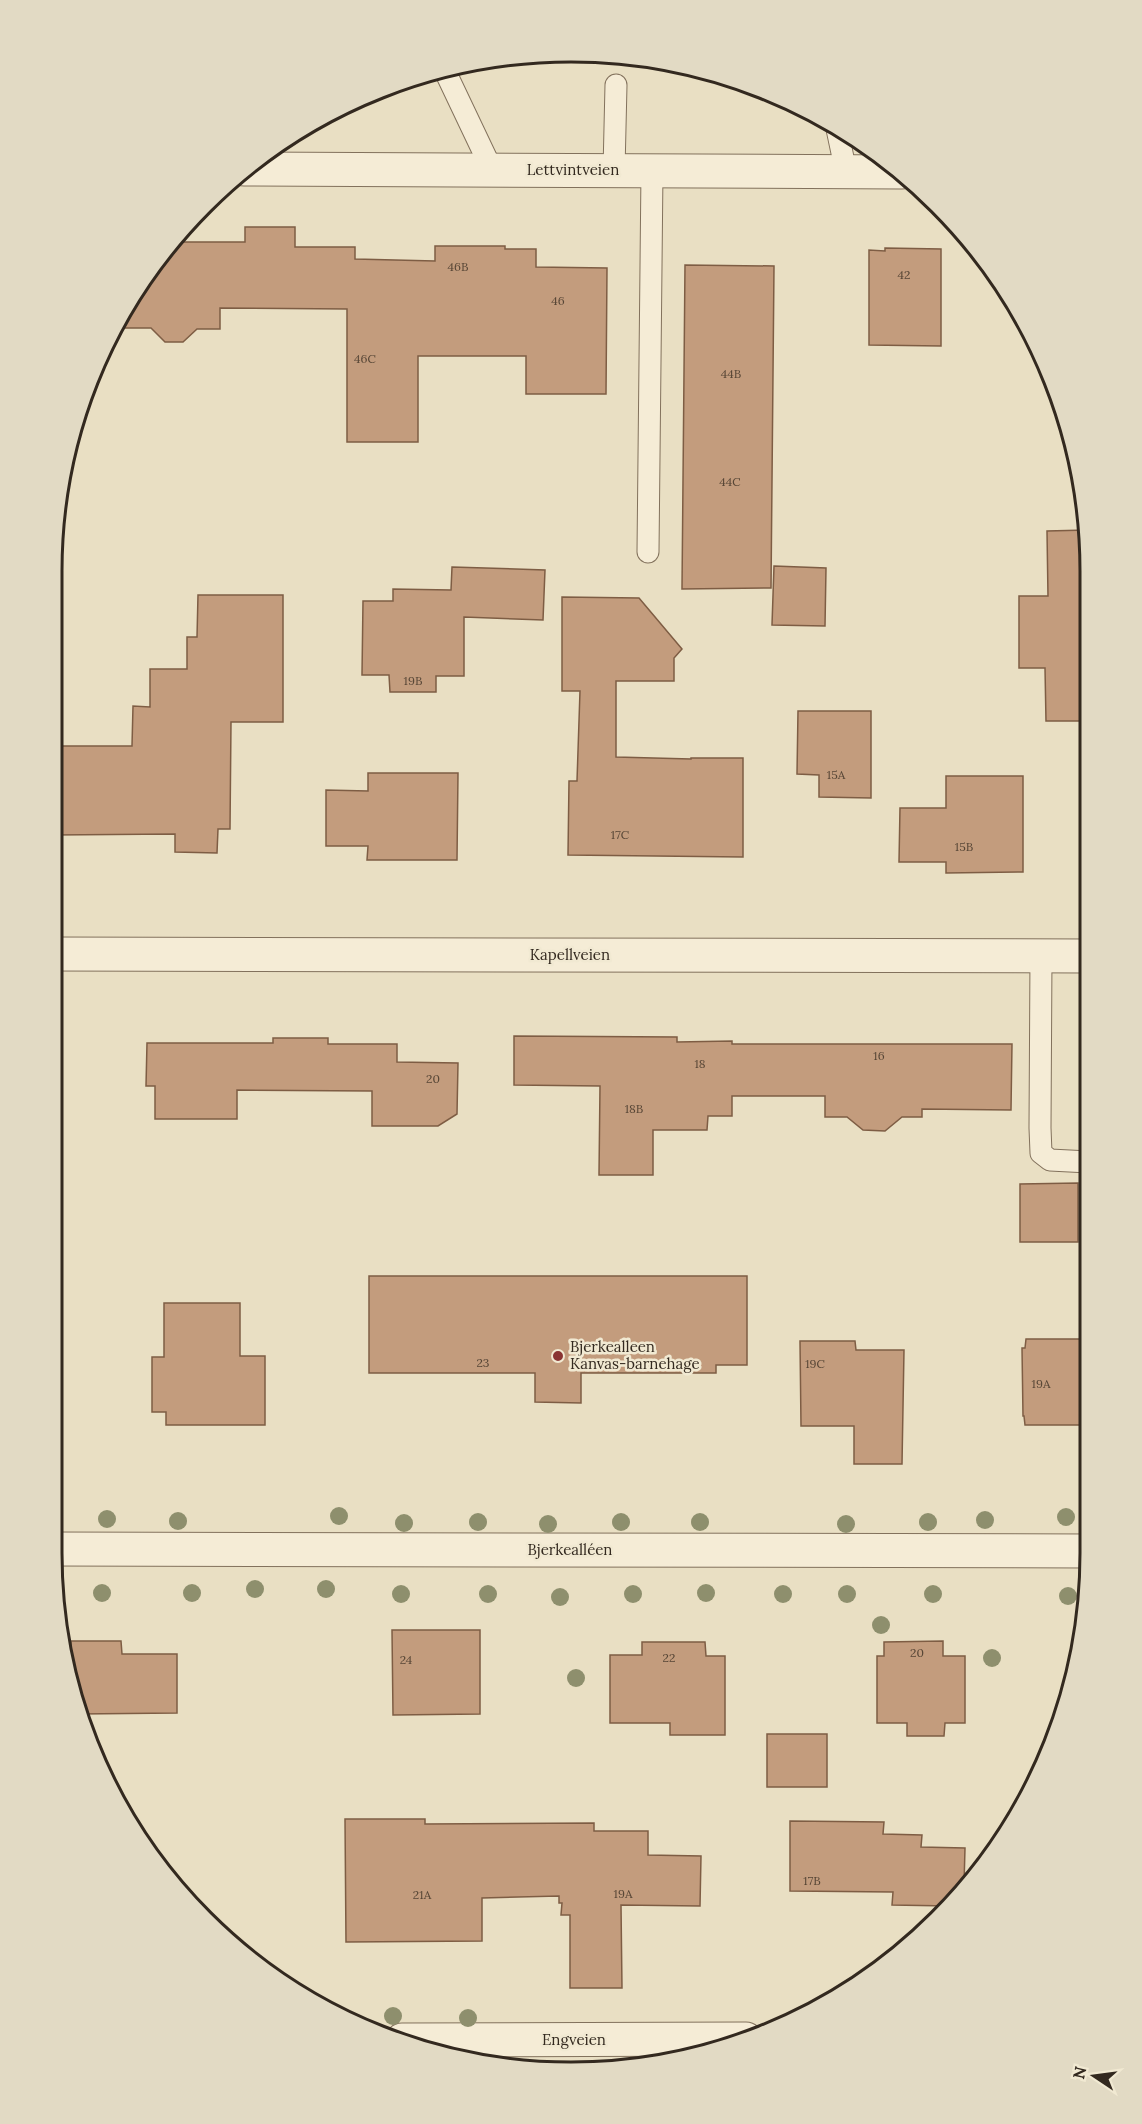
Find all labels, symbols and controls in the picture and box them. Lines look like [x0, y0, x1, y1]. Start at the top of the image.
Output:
street label: Lettvintveien [527, 160, 619, 179]
house number: 46B [448, 259, 468, 274]
house number: 42 [898, 267, 910, 282]
house number: 46 [551, 293, 565, 308]
house number: 46C [354, 351, 377, 366]
house number: 44B [721, 366, 741, 381]
house number: 44C [719, 474, 741, 489]
house number: 19B [404, 673, 422, 688]
house number: 15A [827, 767, 846, 782]
house number: 17C [611, 827, 630, 842]
house number: 15B [955, 839, 973, 854]
street label: Kapellveien [530, 945, 610, 964]
house number: 16 [873, 1048, 885, 1063]
house number: 18 [694, 1056, 706, 1071]
house number: 20 [426, 1071, 440, 1086]
house number: 18B [625, 1101, 643, 1116]
place label: Bjerkealleen Kanvas-barnehage [570, 1337, 700, 1373]
marker: Bjerkealleen Kanvas-barnehage [551, 1349, 565, 1363]
house number: 23 [477, 1355, 490, 1370]
house number: 19C [805, 1356, 825, 1371]
house number: 19A [1032, 1376, 1051, 1391]
street label: Bjerkealléen [528, 1540, 612, 1559]
house number: 20 [910, 1645, 924, 1660]
house number: 22 [663, 1650, 675, 1665]
house number: 24 [400, 1652, 413, 1667]
house number: 17B [803, 1873, 821, 1888]
house number: 19A [614, 1886, 633, 1901]
house number: 21A [413, 1887, 432, 1902]
street label: Engveien [542, 2030, 606, 2049]
north arrow [1064, 2046, 1124, 2106]
text: N [1068, 2064, 1091, 2081]

